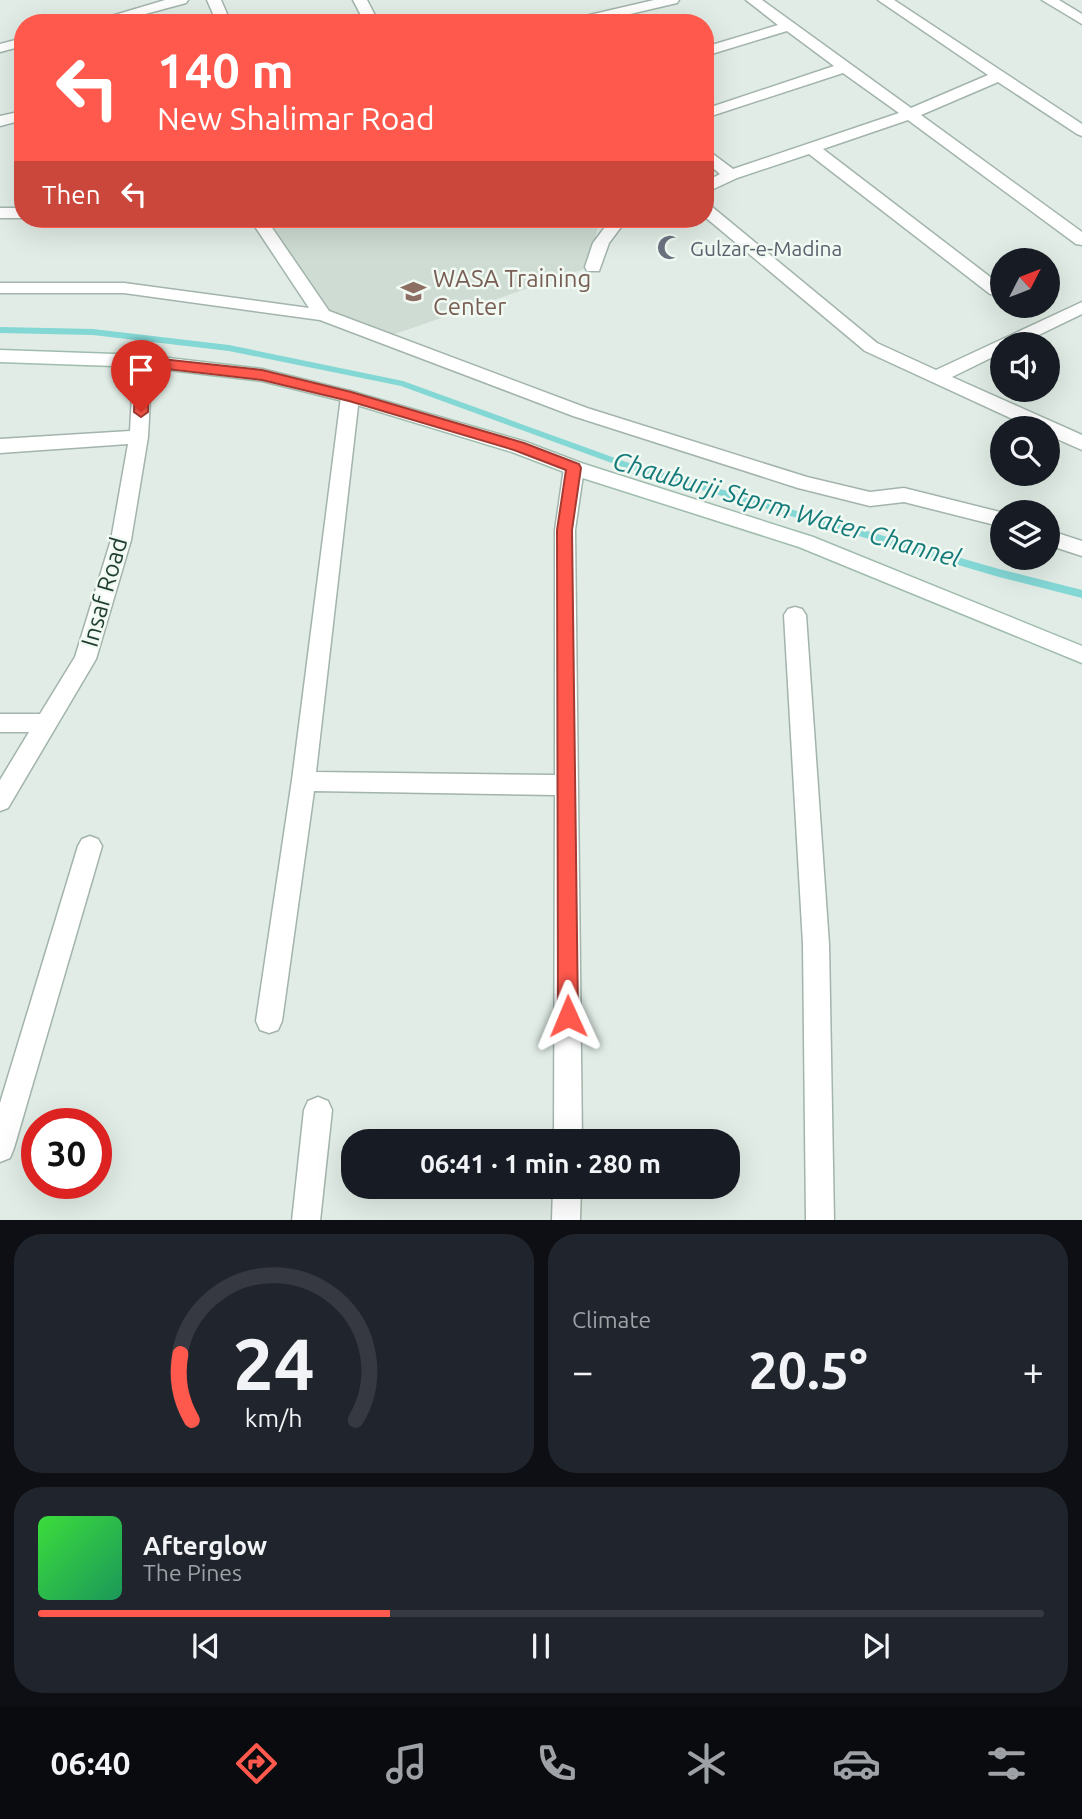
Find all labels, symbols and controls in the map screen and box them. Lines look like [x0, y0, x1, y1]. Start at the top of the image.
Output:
icon: left [42, 42, 133, 133]
text: 140 m [157, 42, 294, 97]
text: New Shalimar Road [157, 100, 435, 136]
icon: left [115, 175, 153, 213]
text: Then [42, 180, 101, 209]
mosque icon: Gulzar-e-Madina [656, 234, 684, 262]
place label: Gulzar-e-Madina [690, 236, 842, 260]
north arrow [990, 248, 1060, 318]
map controls [990, 248, 1060, 570]
place label: WASA Training Center [433, 265, 591, 320]
school or university icon: WASA Training Center [399, 278, 427, 306]
button: sound [990, 332, 1060, 402]
pin [111, 340, 171, 412]
icon: arrive [122, 351, 160, 389]
button: search [990, 416, 1060, 486]
water label: Chauburji Stprm Water Channel [610, 445, 964, 573]
button: layers [990, 500, 1060, 570]
street label: Insaf Road [76, 534, 132, 650]
position arrow [531, 979, 605, 1053]
speed limit sign: 30 [21, 1108, 112, 1199]
text: 06:41 · 1 min · 280 m [420, 1149, 661, 1178]
text: Climate [572, 1307, 651, 1332]
text: 24 [233, 1322, 315, 1404]
text: 20.5° [748, 1341, 868, 1399]
text: − [572, 1350, 593, 1392]
text: + [1023, 1350, 1044, 1392]
text: km/h [245, 1403, 303, 1431]
text: Afterglow [143, 1531, 267, 1560]
text: The Pines [143, 1560, 242, 1585]
icon: previous [187, 1627, 225, 1665]
icon: pause [522, 1627, 560, 1665]
icon: next [857, 1627, 895, 1665]
icon: directions [232, 1739, 281, 1788]
icon: music [382, 1739, 431, 1788]
icon: phone [532, 1739, 581, 1788]
icon: climate [682, 1739, 731, 1788]
icon: car [832, 1739, 881, 1788]
icon: filters [982, 1739, 1031, 1788]
text: 06:40 [51, 1745, 131, 1781]

